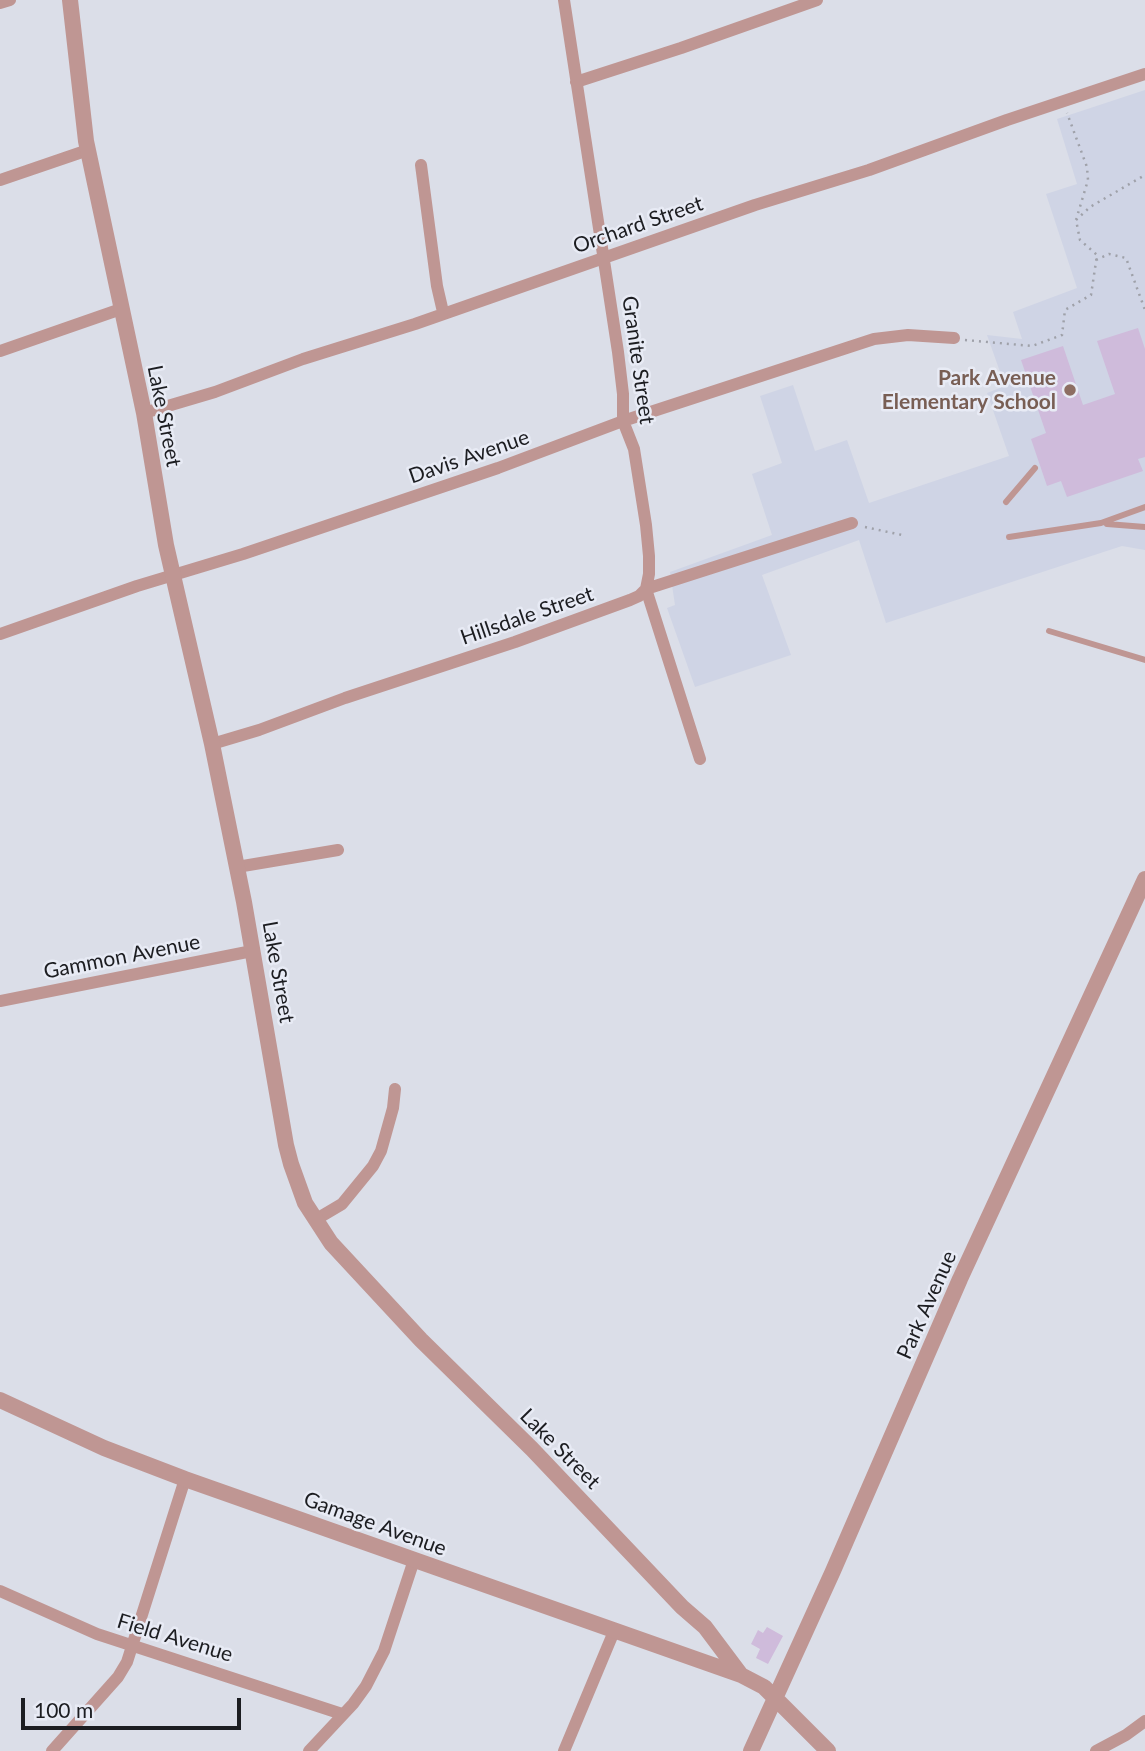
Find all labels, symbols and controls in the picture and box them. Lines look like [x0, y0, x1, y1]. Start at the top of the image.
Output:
street label: Orchard Street [570, 191, 706, 259]
street label: Granite Street [617, 294, 659, 426]
street label: Lake Street [142, 363, 186, 469]
place label: Park Avenue Elementary School [882, 365, 1056, 415]
marker: Park Avenue Elementary School [1062, 382, 1078, 398]
street label: Davis Avenue [405, 425, 533, 489]
street label: Hillsdale Street [457, 581, 597, 651]
street label: Lake Street [257, 919, 299, 1025]
street label: Gammon Avenue [42, 929, 202, 985]
street label: Park Avenue [892, 1247, 962, 1363]
street label: Lake Street [515, 1404, 605, 1494]
street label: Gamage Avenue [300, 1486, 450, 1562]
street label: Field Avenue [114, 1608, 236, 1668]
scale bar [24, 1684, 245, 1728]
text: 100 m [34, 1697, 93, 1722]

